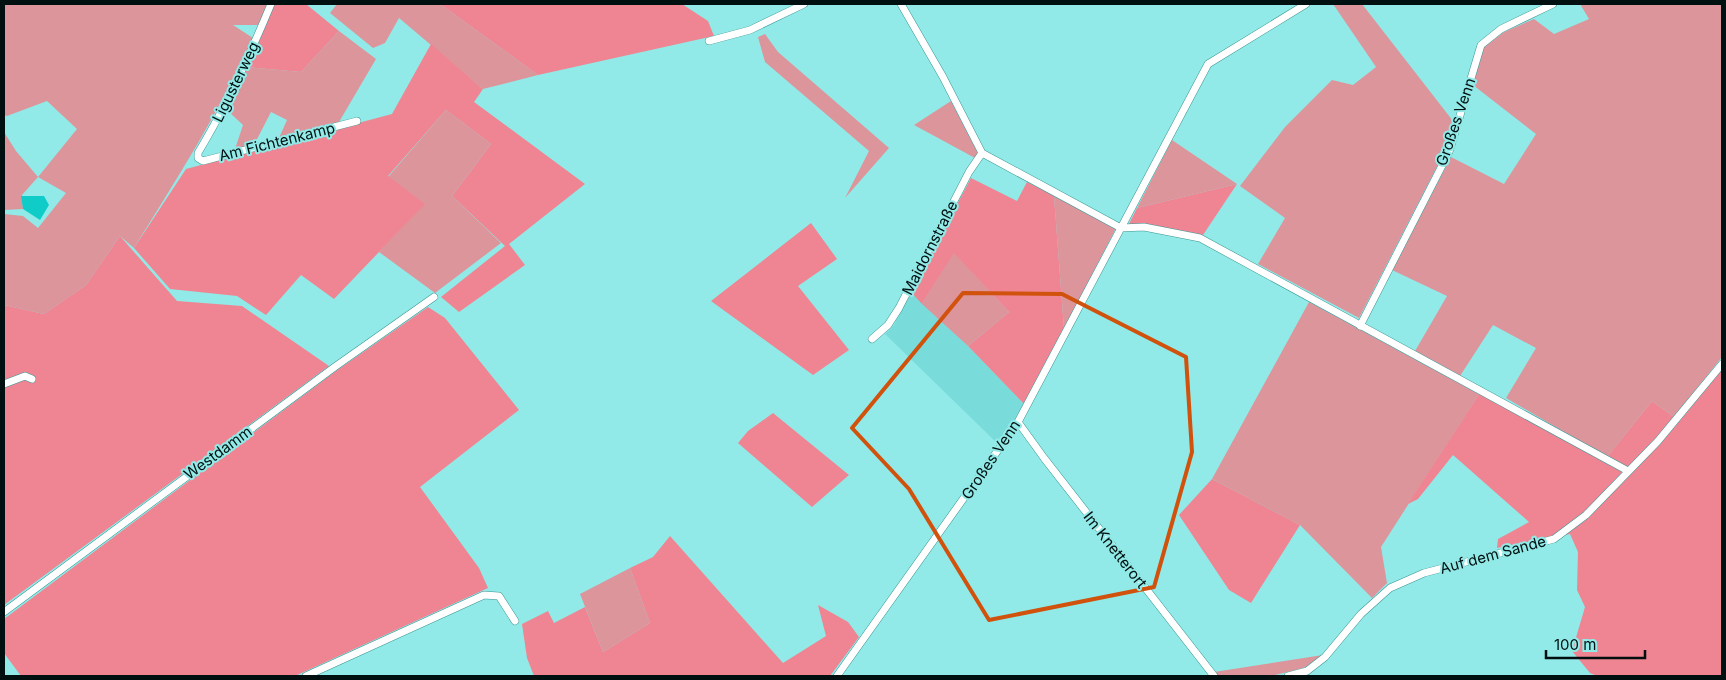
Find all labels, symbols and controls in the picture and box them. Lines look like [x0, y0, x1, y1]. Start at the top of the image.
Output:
street label: Ligusterweg [208, 38, 263, 125]
street label: Großes Venn [1432, 75, 1479, 168]
street label: Am Fichtenkamp [217, 118, 337, 165]
street label: Maidornstraße [898, 197, 961, 298]
street label: Großes Venn [957, 416, 1024, 503]
street label: Westdamm [180, 422, 255, 484]
street label: Im Knetterort [1079, 507, 1151, 592]
street label: Auf dem Sande [1438, 531, 1548, 578]
scale bar [1546, 628, 1645, 660]
text: 100 m [1554, 635, 1596, 654]

